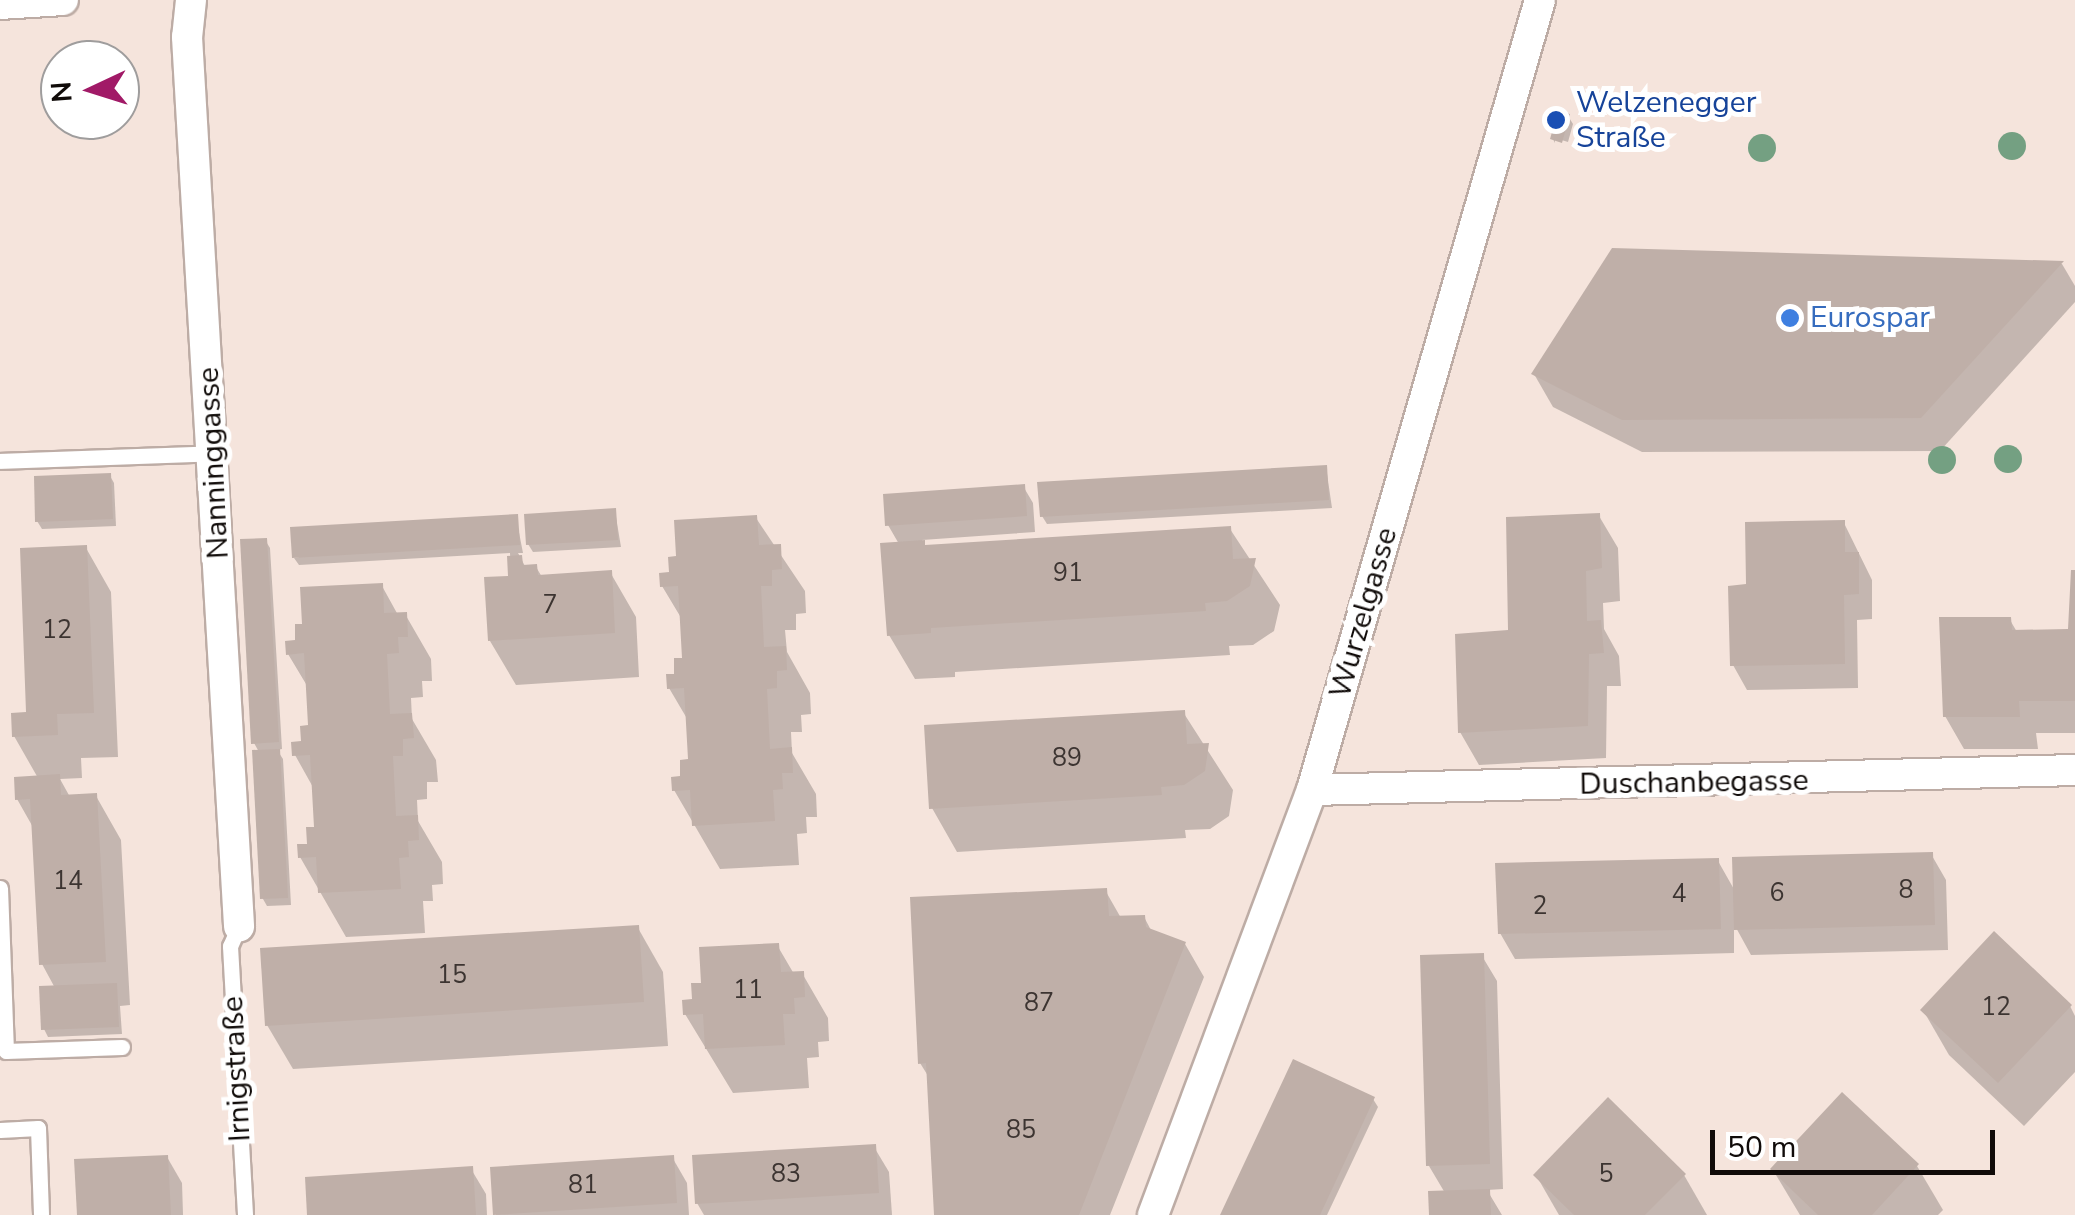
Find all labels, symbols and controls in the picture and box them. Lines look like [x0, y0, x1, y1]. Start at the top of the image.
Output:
north arrow [40, 40, 140, 140]
text: N [42, 80, 82, 104]
place label: Welzenegger Straße [1576, 85, 1757, 156]
marker: Welzenegger Straße [1545, 109, 1567, 131]
place label: Eurospar [1810, 300, 1930, 336]
marker: Eurospar [1779, 307, 1801, 329]
street label: Nanninggasse [191, 366, 237, 560]
street label: Wurzelgasse [1322, 524, 1406, 702]
house number: 91 [1053, 558, 1083, 588]
house number: 7 [543, 590, 557, 620]
house number: 12 [42, 615, 72, 645]
house number: 89 [1052, 743, 1082, 773]
street label: Duschanbegasse [1579, 763, 1809, 803]
house number: 14 [53, 866, 83, 896]
house number: 8 [1899, 875, 1913, 905]
house number: 6 [1770, 878, 1784, 908]
house number: 4 [1672, 879, 1686, 909]
house number: 2 [1533, 891, 1547, 921]
house number: 15 [437, 960, 467, 990]
house number: 11 [733, 975, 763, 1005]
house number: 87 [1024, 988, 1054, 1018]
house number: 12 [1981, 992, 2011, 1022]
street label: Irnigstraße [215, 995, 259, 1143]
scale bar [1715, 1110, 2000, 1172]
house number: 85 [1006, 1115, 1036, 1145]
text: 50 m [1727, 1127, 1796, 1168]
house number: 83 [771, 1159, 801, 1189]
house number: 5 [1599, 1159, 1613, 1189]
house number: 81 [568, 1170, 598, 1200]

